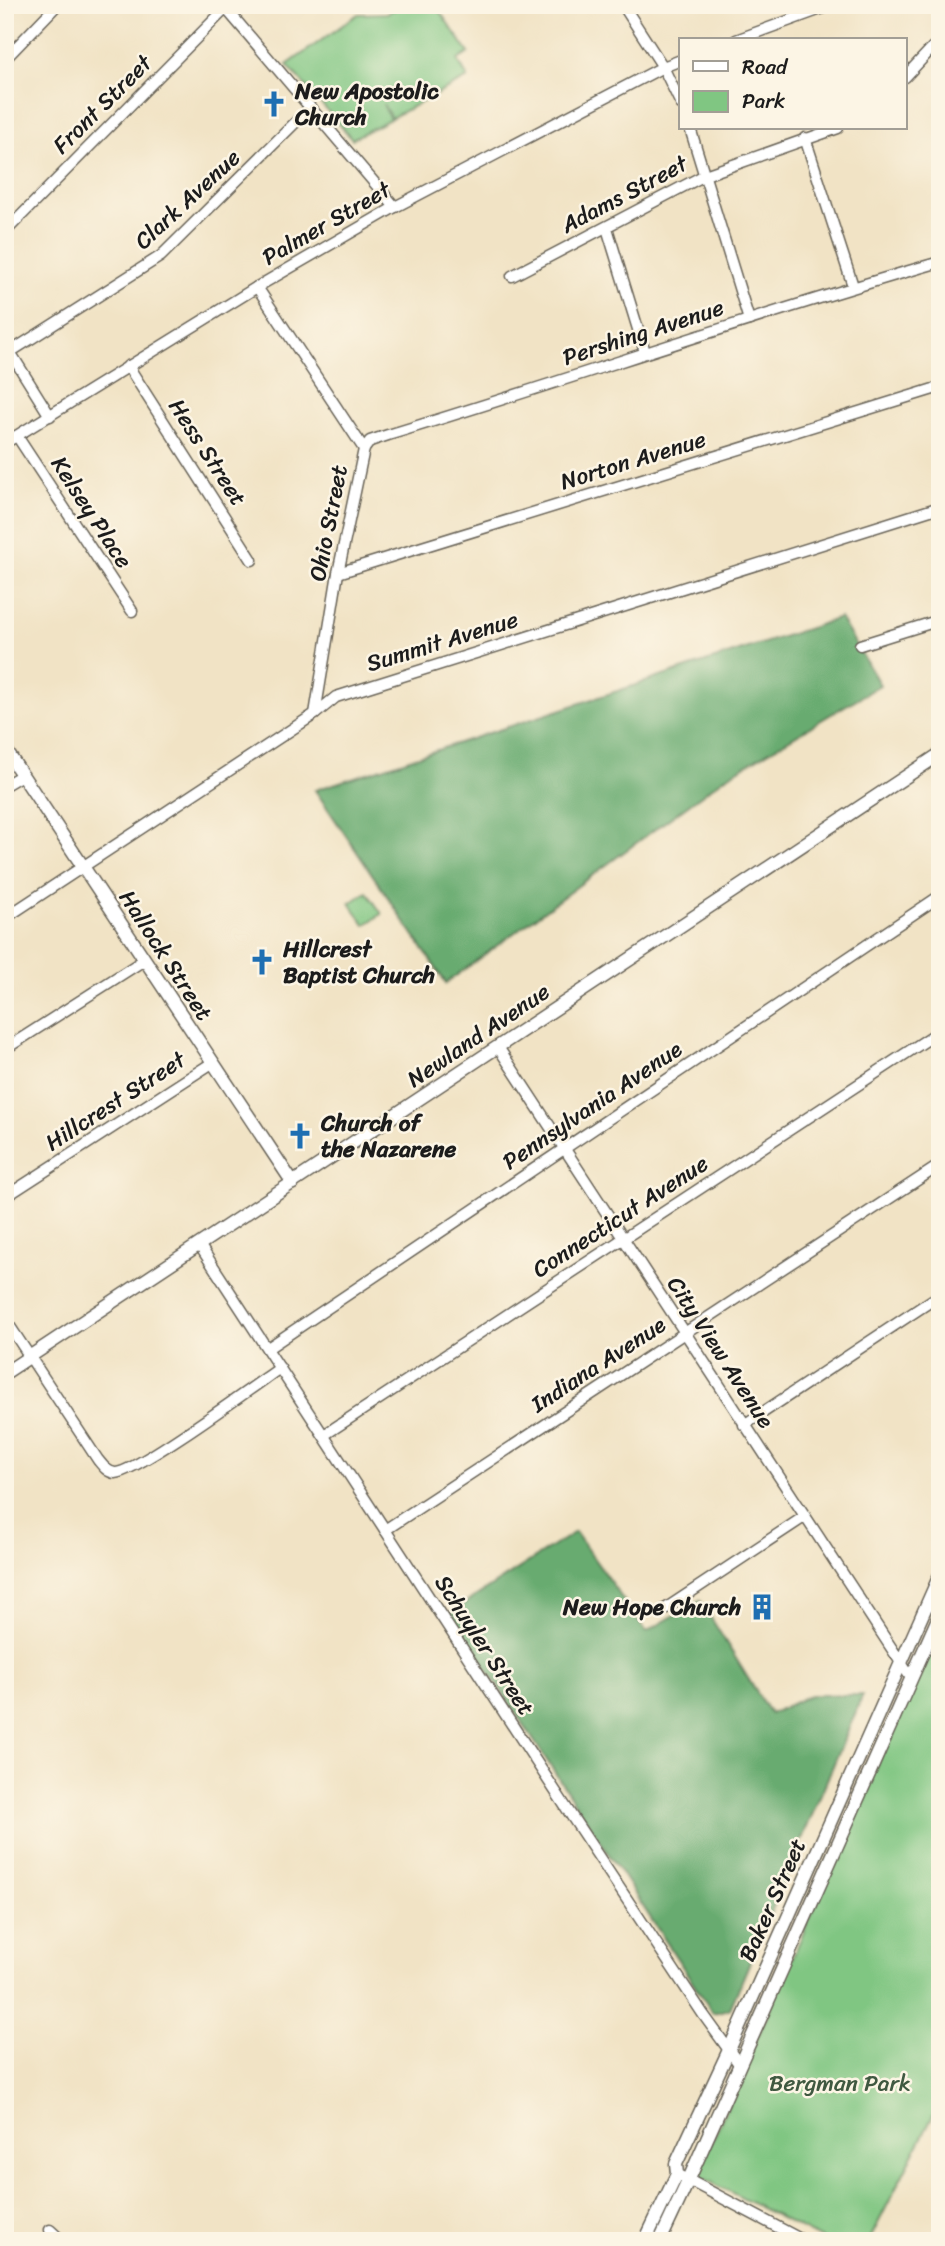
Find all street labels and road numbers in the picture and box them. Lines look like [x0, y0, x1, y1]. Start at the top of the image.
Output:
street label: Front Street [43, 43, 163, 164]
street label: Clark Avenue [124, 138, 251, 260]
street label: Adams Street [553, 143, 697, 246]
street label: Palmer Street [254, 169, 400, 277]
street label: Pershing Avenue [557, 287, 729, 378]
street label: Hess Street [157, 390, 258, 515]
street label: Norton Avenue [555, 419, 711, 502]
street label: Kelsey Place [40, 447, 144, 577]
street label: Ohio Street [297, 461, 360, 585]
street label: Summit Avenue [361, 599, 523, 684]
street label: Hallock Street [108, 881, 224, 1029]
street label: Newland Avenue [398, 972, 559, 1099]
street label: Pennsylvania Avenue [494, 1030, 691, 1181]
street label: Hillcrest Street [37, 1039, 195, 1162]
street label: Connecticut Avenue [524, 1144, 717, 1289]
street label: City View Avenue [656, 1268, 785, 1437]
street label: Indiana Avenue [521, 1305, 674, 1424]
street label: Schuyler Street [423, 1566, 546, 1724]
street label: Baker Street [727, 1832, 818, 1969]

